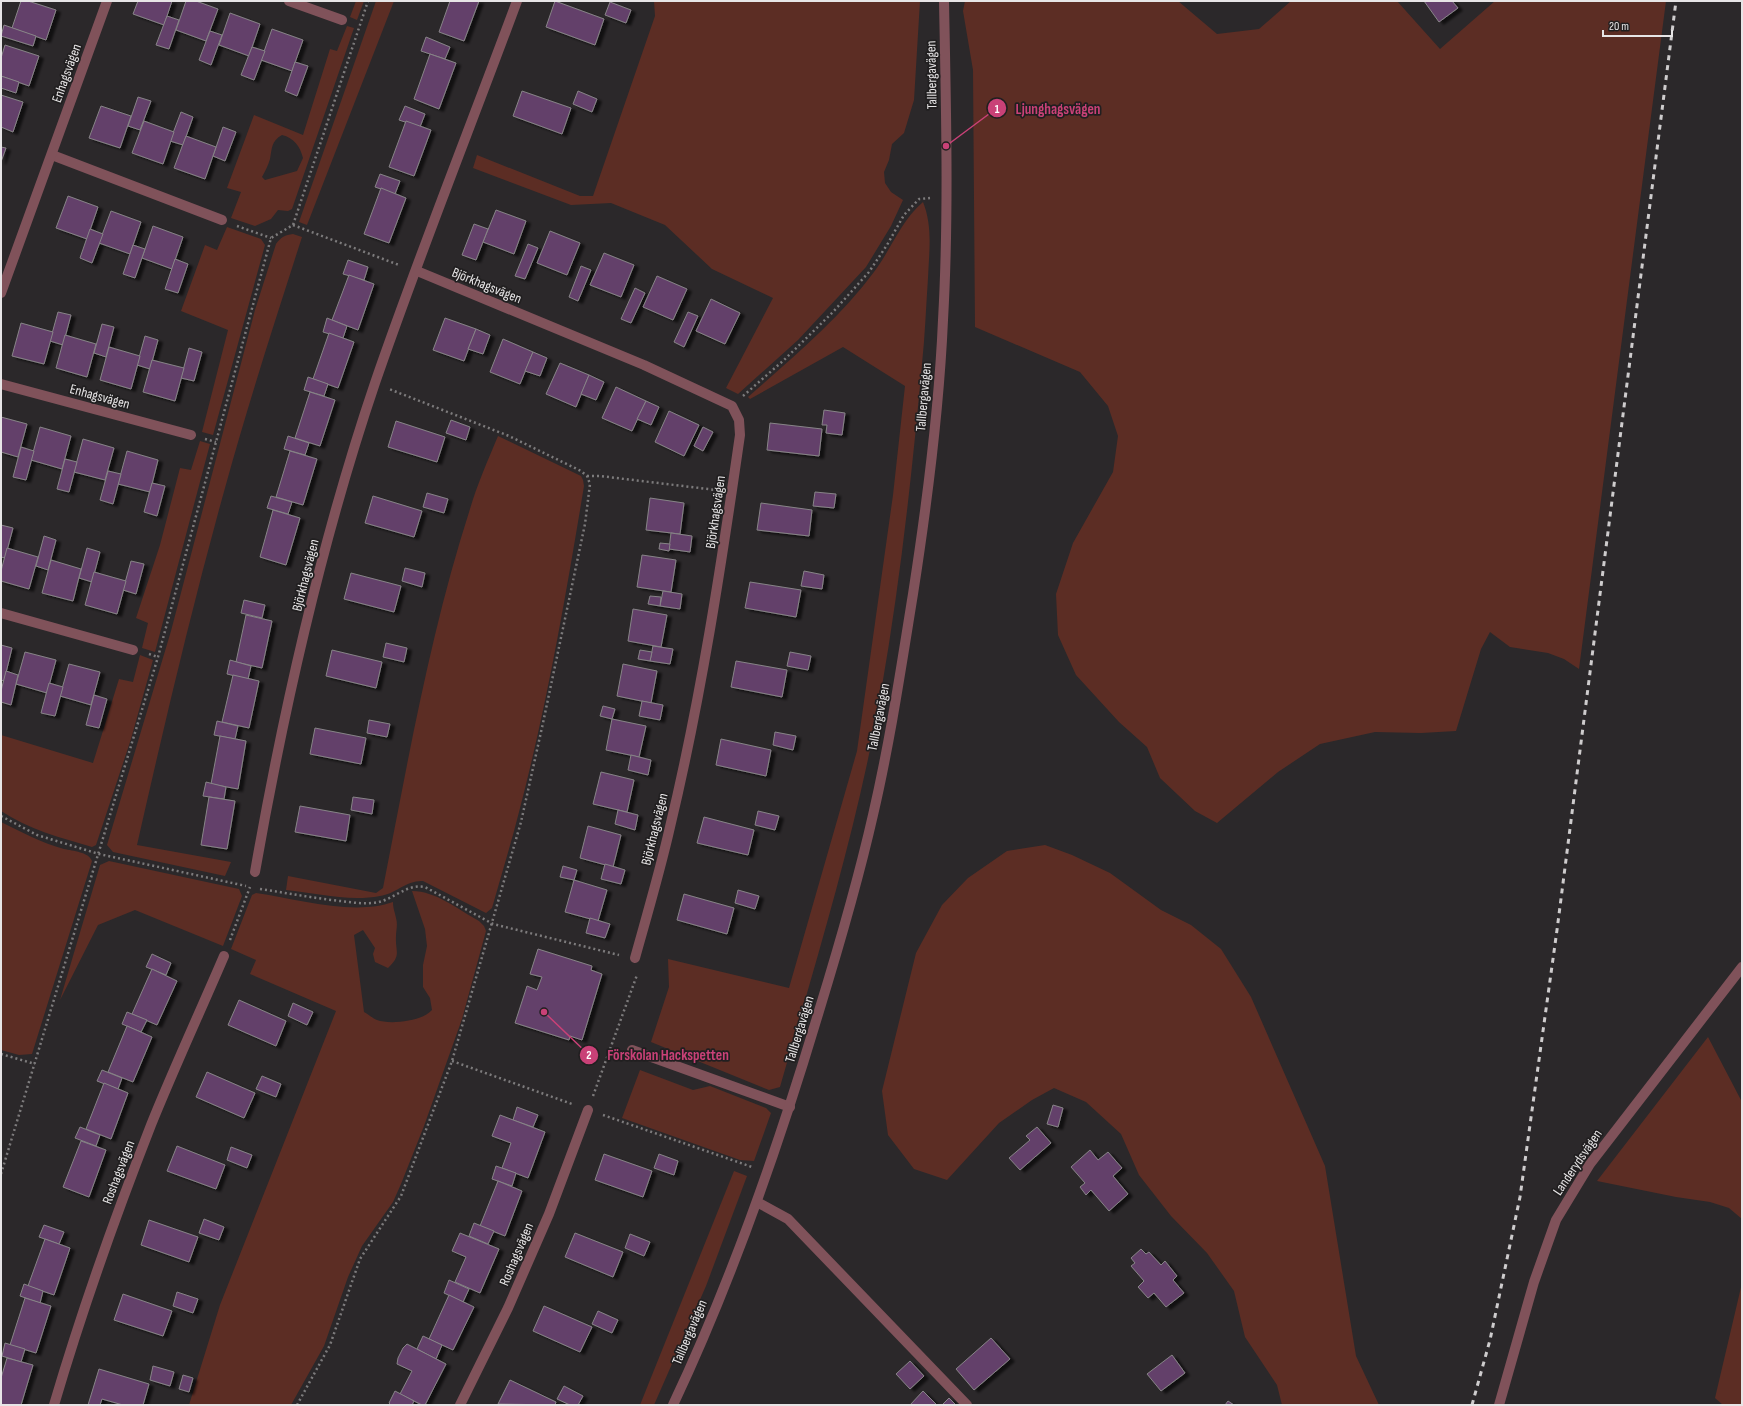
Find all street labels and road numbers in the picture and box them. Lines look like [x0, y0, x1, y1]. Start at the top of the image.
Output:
street label: Tallbergavägen [922, 40, 941, 110]
street label: Enhagsvägen [48, 41, 85, 105]
street label: Björkhagsvägen [449, 264, 524, 307]
street label: Tallbergavägen [912, 362, 935, 432]
street label: Enhagsvägen [68, 380, 132, 413]
street label: Björkhagsvägen [702, 474, 729, 550]
street label: Björkhagsvägen [288, 537, 323, 613]
street label: Tallbergavägen [864, 682, 893, 753]
street label: Björkhagsvägen [637, 791, 672, 867]
street label: Tallbergavägen [781, 994, 818, 1065]
street label: Landerydsvägen [1549, 1126, 1606, 1199]
street label: Roshagsvägen [99, 1138, 138, 1206]
street label: Roshagsvägen [496, 1220, 537, 1288]
street label: Tallbergavägen [668, 1297, 711, 1367]

